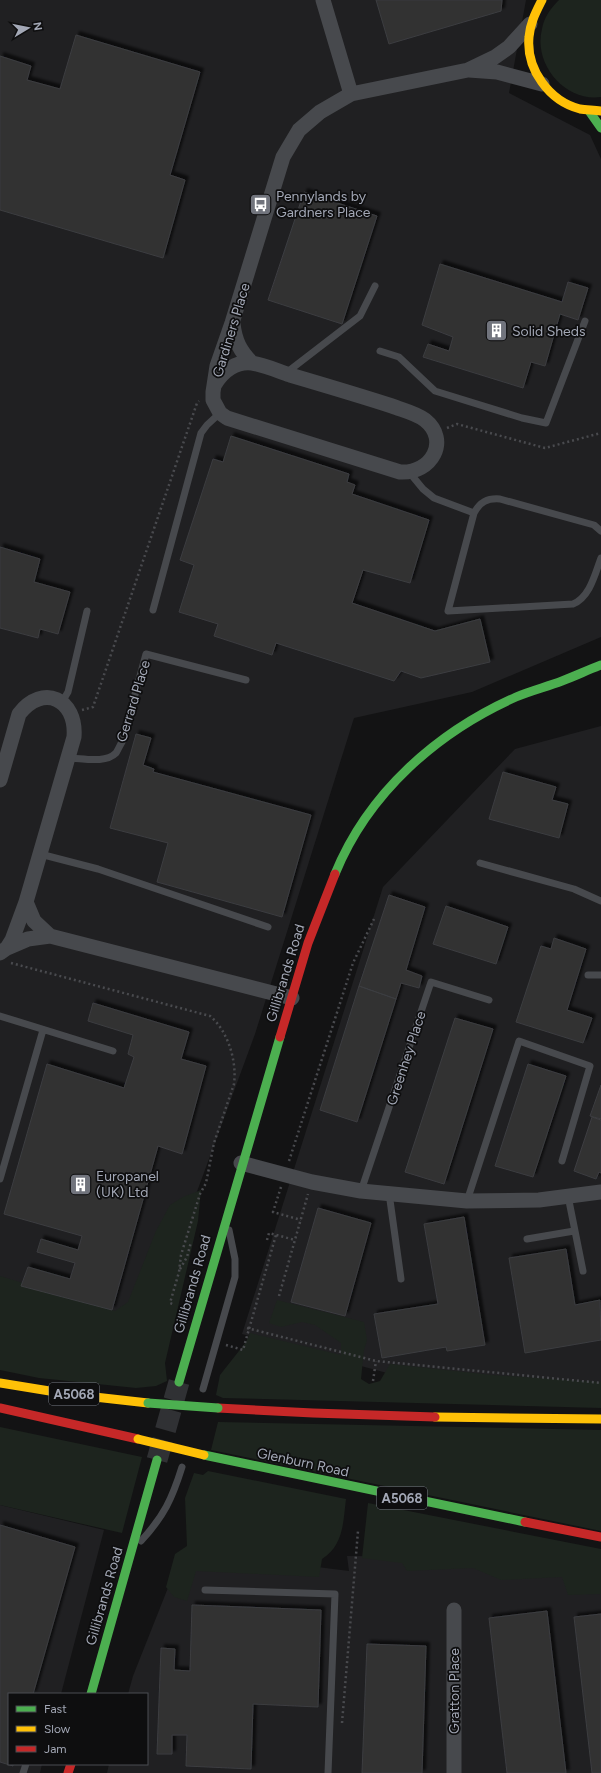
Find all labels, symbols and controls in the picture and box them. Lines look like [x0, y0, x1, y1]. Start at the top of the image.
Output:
north arrow [8, 8, 48, 48]
text: N [30, 21, 44, 32]
place label: Pennylands by Gardners Place [276, 188, 371, 221]
bus stop icon: Pennylands by Gardners Place [247, 191, 273, 217]
street label: Gardiners Place [209, 281, 254, 379]
building icon: Solid Sheds [484, 318, 510, 344]
place label: Solid Sheds [512, 323, 586, 340]
street label: Gerrard Place [113, 658, 154, 744]
street label: Gillibrands Road [262, 922, 308, 1024]
street label: Greenhey Place [383, 1009, 430, 1107]
place label: Europanel (UK) Ltd [96, 1168, 159, 1201]
building icon: Europanel (UK) Ltd [67, 1171, 93, 1197]
street label: Gillibrands Road [170, 1233, 215, 1335]
road number: A5068 [49, 1383, 99, 1405]
street label: Glenburn Road [255, 1444, 350, 1481]
road number: A5068 [377, 1487, 427, 1509]
street label: Gillibrands Road [82, 1545, 127, 1647]
street label: Gratton Place [446, 1648, 463, 1734]
legend [8, 1693, 148, 1765]
text: Fast [44, 1702, 67, 1716]
text: Slow [44, 1722, 71, 1736]
text: Jam [44, 1742, 67, 1756]

